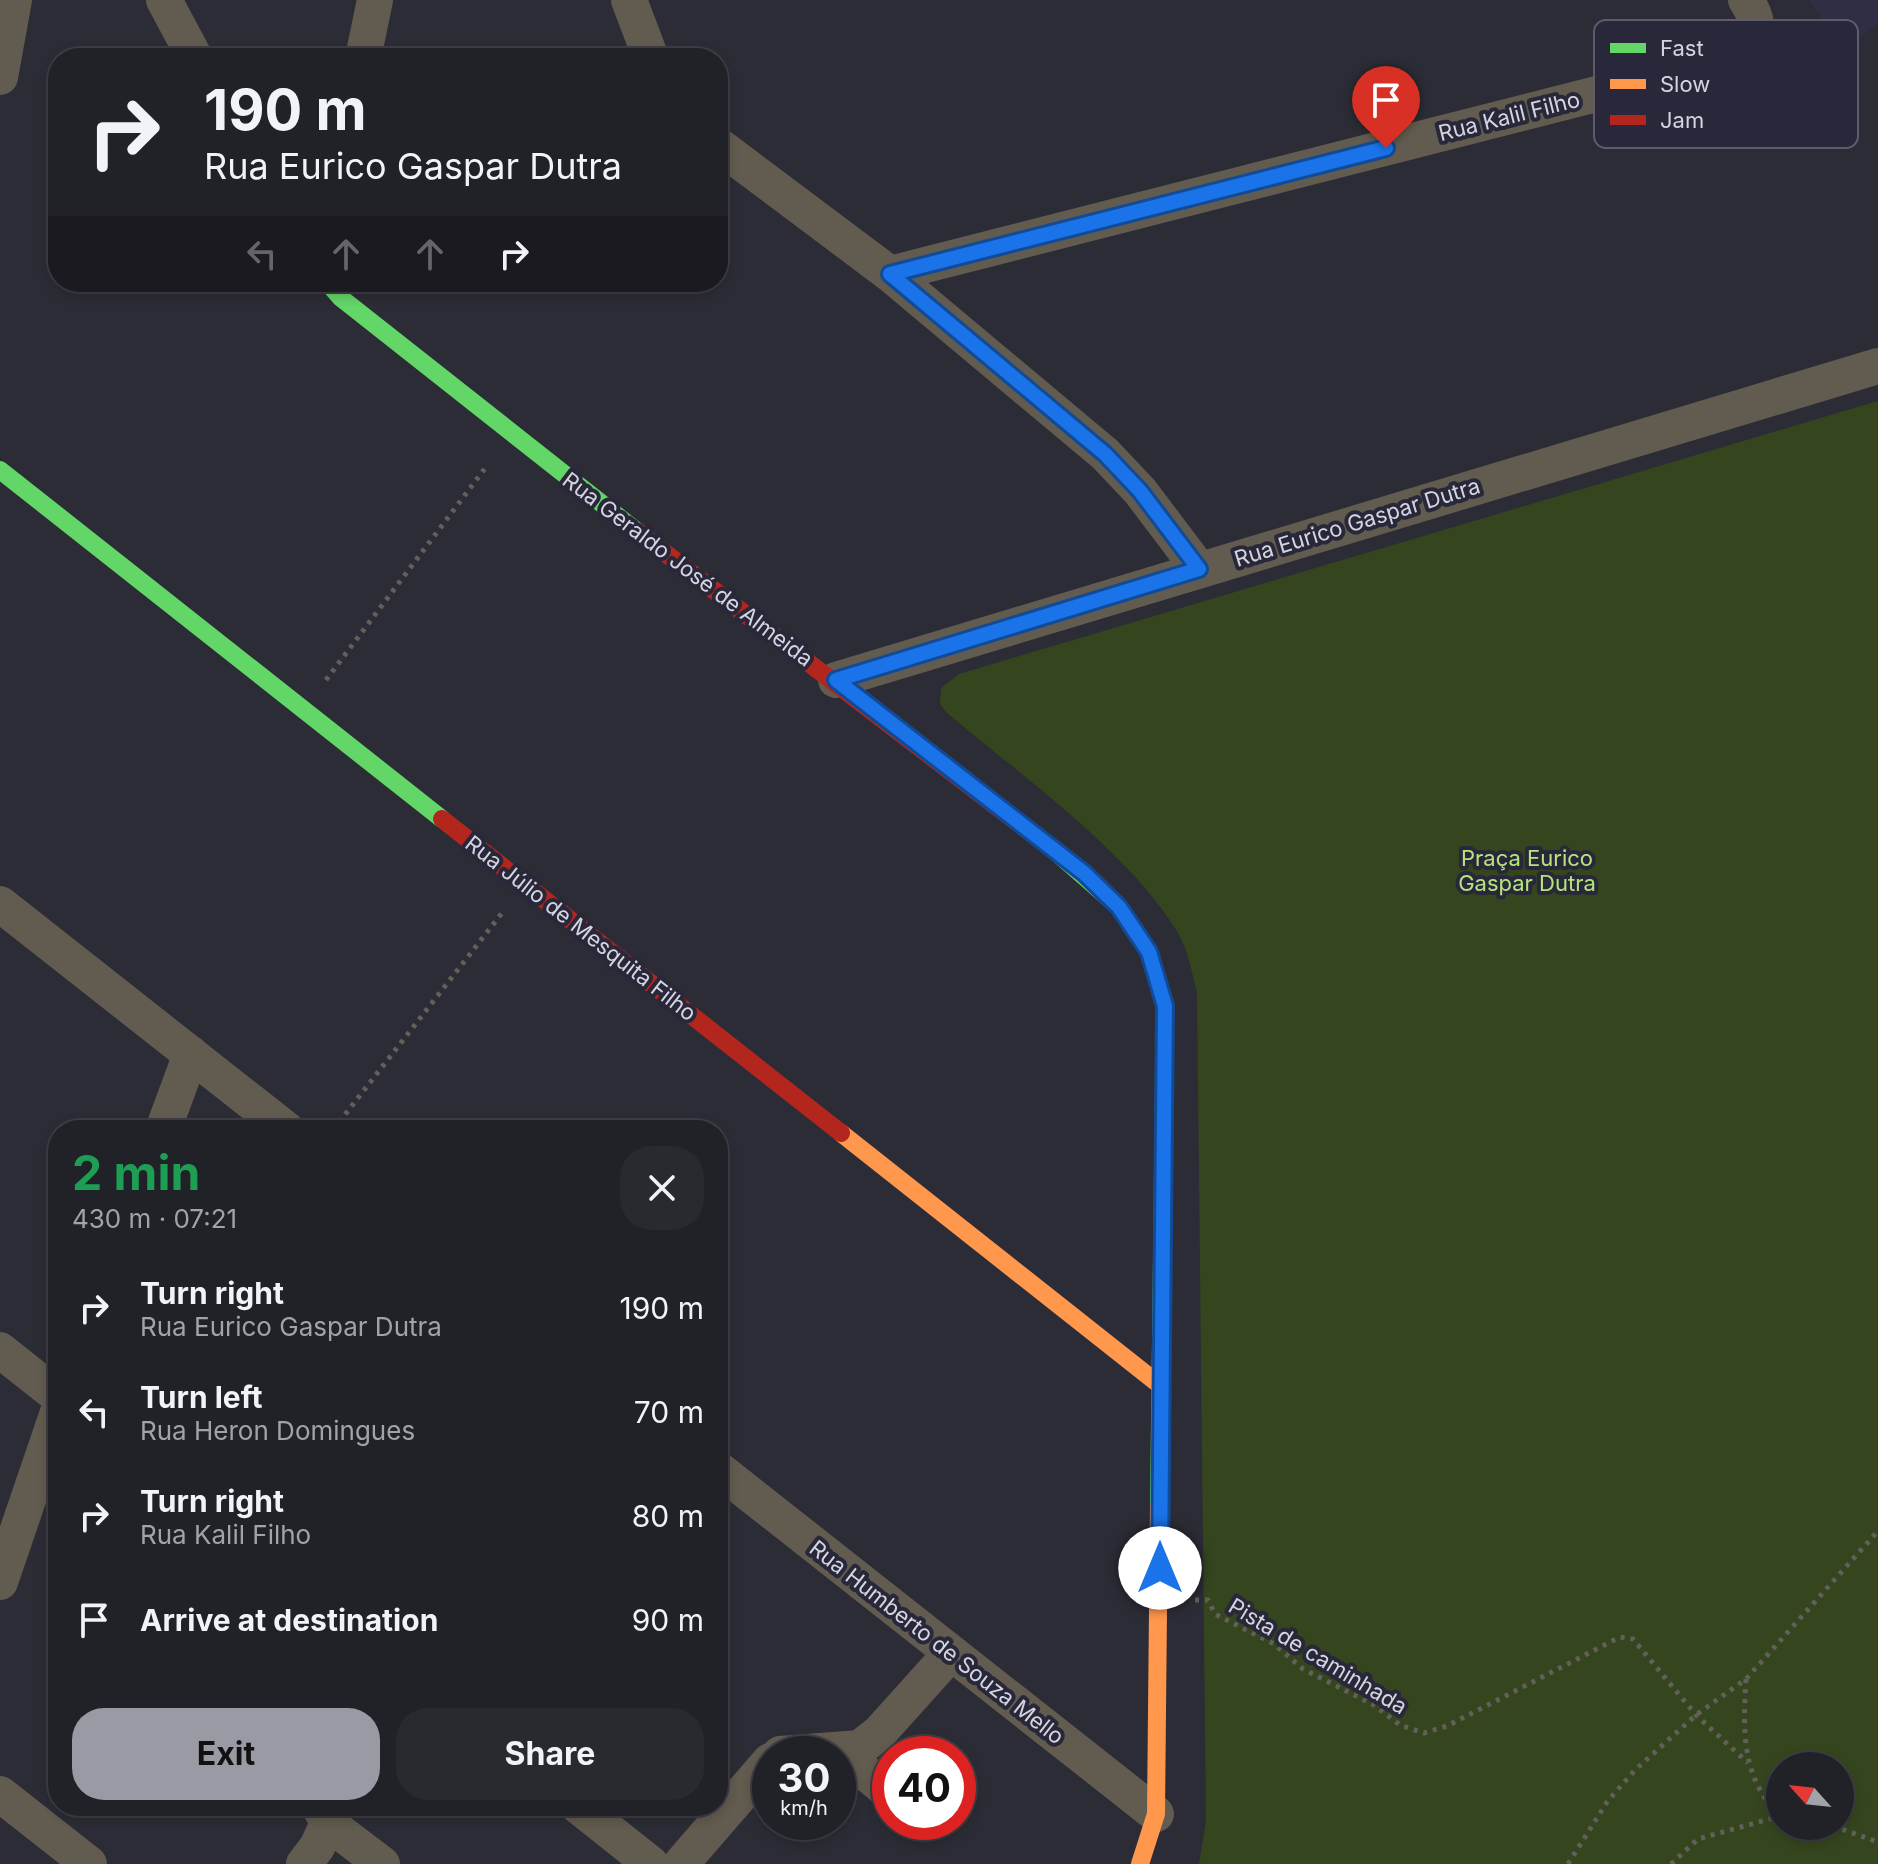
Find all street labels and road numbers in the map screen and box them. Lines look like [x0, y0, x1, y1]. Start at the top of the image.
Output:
street label: Rua Kalil Filho [1436, 86, 1582, 146]
street label: Rua Geraldo José de Almeida [558, 466, 818, 672]
street label: Rua Eurico Gaspar Dutra [1231, 472, 1483, 572]
street label: Rua Júlio de Mesquita Filho [460, 830, 702, 1026]
street label: Rua Humberto de Souza Mello [805, 1535, 1069, 1749]
street label: Pista de caminhada [1224, 1593, 1412, 1719]

